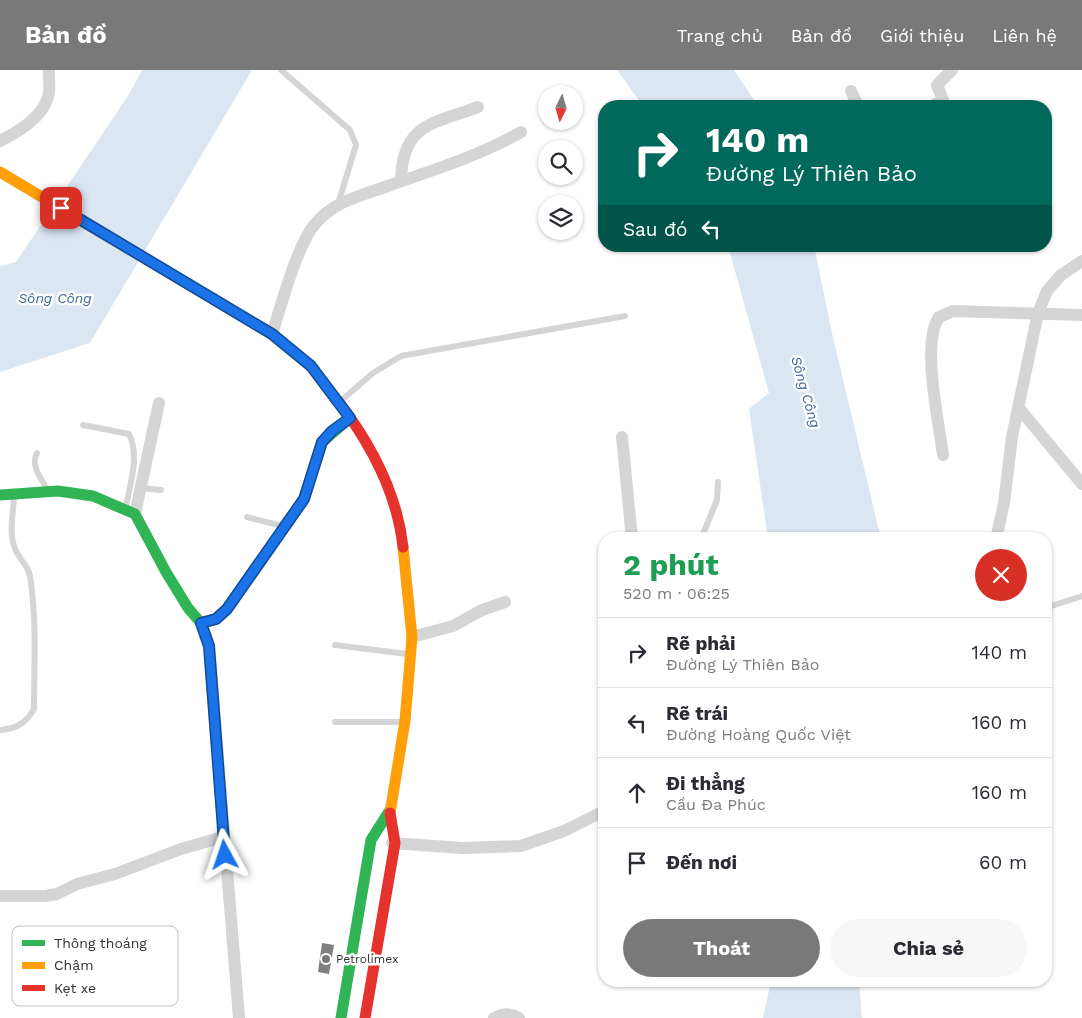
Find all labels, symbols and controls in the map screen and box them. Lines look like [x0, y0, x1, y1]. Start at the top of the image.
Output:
text: Bản đồ [25, 21, 107, 49]
text: Trang chủ [677, 25, 763, 46]
text: Bản đồ [791, 25, 852, 46]
text: Giới thiệu [880, 25, 964, 46]
text: Liên hệ [992, 25, 1057, 46]
north arrow [538, 85, 582, 130]
map controls [538, 85, 583, 240]
text: 140 m [706, 119, 809, 161]
icon: right [623, 120, 688, 185]
button: search [538, 140, 583, 185]
text: Đường Lý Thiên Bảo [706, 161, 917, 186]
pin [40, 187, 82, 229]
icon: arrive [47, 194, 75, 222]
button: layers [538, 195, 583, 240]
icon: left [697, 215, 725, 243]
text: Sau đó [623, 218, 687, 241]
water label: Sông Công [18, 290, 92, 306]
water label: Sông Công [788, 354, 824, 430]
text: 2 phút [623, 547, 719, 582]
button: close [975, 549, 1027, 601]
text: 520 m · 06:25 [623, 584, 730, 603]
text: Rẽ phải [666, 632, 736, 655]
icon: right [623, 639, 651, 667]
text: 140 m [972, 641, 1027, 664]
text: Đường Lý Thiên Bảo [666, 655, 819, 674]
text: Rẽ trái [666, 702, 728, 725]
icon: left [623, 709, 651, 737]
text: 160 m [972, 711, 1027, 734]
text: Đường Hoàng Quốc Việt [666, 725, 851, 744]
text: Đi thẳng [666, 772, 745, 795]
icon: ahead [623, 779, 651, 807]
text: 160 m [972, 781, 1027, 804]
text: Cầu Đa Phúc [666, 795, 766, 814]
position arrow [198, 828, 250, 880]
icon: arrive [623, 849, 651, 877]
text: Đến nơi [666, 851, 737, 874]
text: 60 m [979, 851, 1027, 874]
button: Thoát [623, 919, 820, 977]
button: Chia sẻ [830, 919, 1027, 977]
legend [12, 926, 178, 1006]
text: Thông thoáng [54, 935, 147, 951]
place label: Petrolimex [336, 952, 398, 966]
marker: Petrolimex [320, 953, 332, 965]
text: Chậm [54, 957, 94, 973]
text: Kẹt xe [54, 980, 96, 996]

